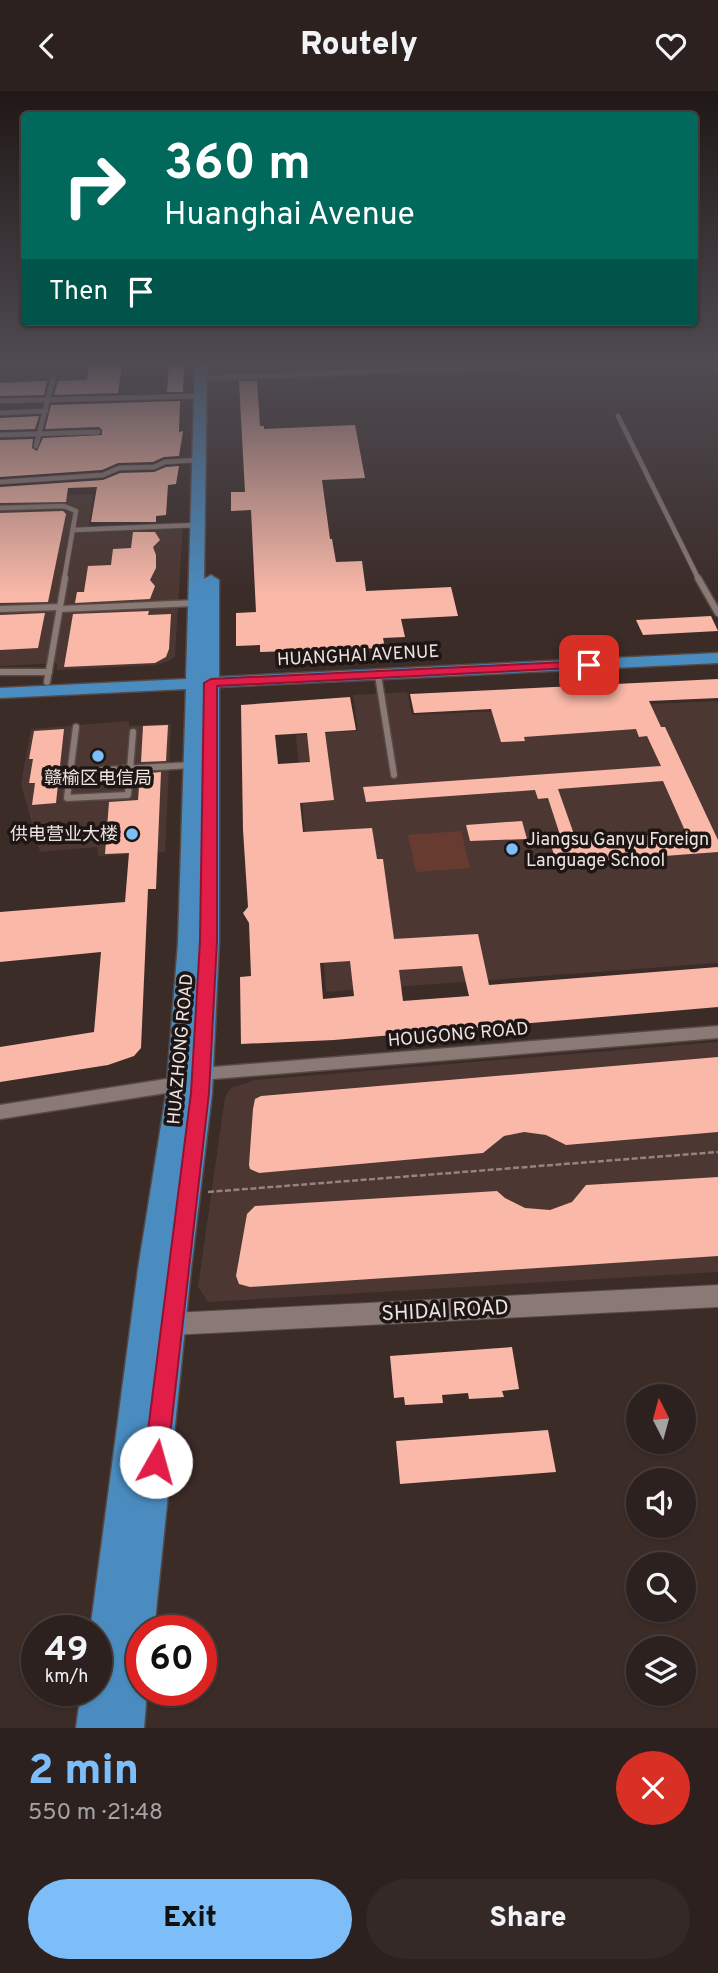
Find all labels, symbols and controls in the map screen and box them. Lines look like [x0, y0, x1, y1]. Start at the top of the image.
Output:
text: Routely [300, 26, 418, 66]
icon: back [28, 27, 66, 65]
icon: heart [652, 27, 690, 65]
text: 360 m [164, 135, 311, 197]
icon: right [49, 140, 140, 231]
text: Huanghai Avenue [164, 196, 415, 236]
icon: arrive [122, 273, 160, 311]
text: Then [49, 276, 108, 309]
pin [559, 635, 619, 695]
street label: HUANGHAI AVENUE [276, 641, 440, 672]
icon: arrive [570, 646, 608, 684]
marker: 赣榆区电信局 [90, 748, 106, 764]
place label: 赣榆区电信局 [44, 768, 152, 791]
place label: 供电营业大楼 [10, 824, 118, 847]
marker: 供电营业大楼 [124, 826, 140, 842]
place label: Jiangsu Ganyu Foreign Language School [526, 829, 709, 873]
marker: Jiangsu Ganyu Foreign Language School [504, 841, 520, 857]
street label: HUAZHONG ROAD [163, 973, 200, 1126]
street label: HOUGONG ROAD [387, 1018, 530, 1053]
street label: SHIDAI ROAD [381, 1295, 510, 1328]
north arrow [626, 1384, 696, 1454]
map controls [626, 1384, 696, 1706]
position arrow [119, 1425, 193, 1499]
button: sound [626, 1468, 696, 1538]
button: search [626, 1552, 696, 1622]
speed limit sign: 60 [126, 1615, 217, 1706]
text: 49 [44, 1629, 89, 1673]
button: layers [626, 1636, 696, 1706]
text: km/h [45, 1666, 88, 1689]
text: 2 min [28, 1746, 139, 1799]
button: close [616, 1751, 690, 1825]
text: 550 m · 21:48 [28, 1799, 163, 1828]
button: Exit [28, 1879, 352, 1959]
button: Share [366, 1879, 690, 1959]

